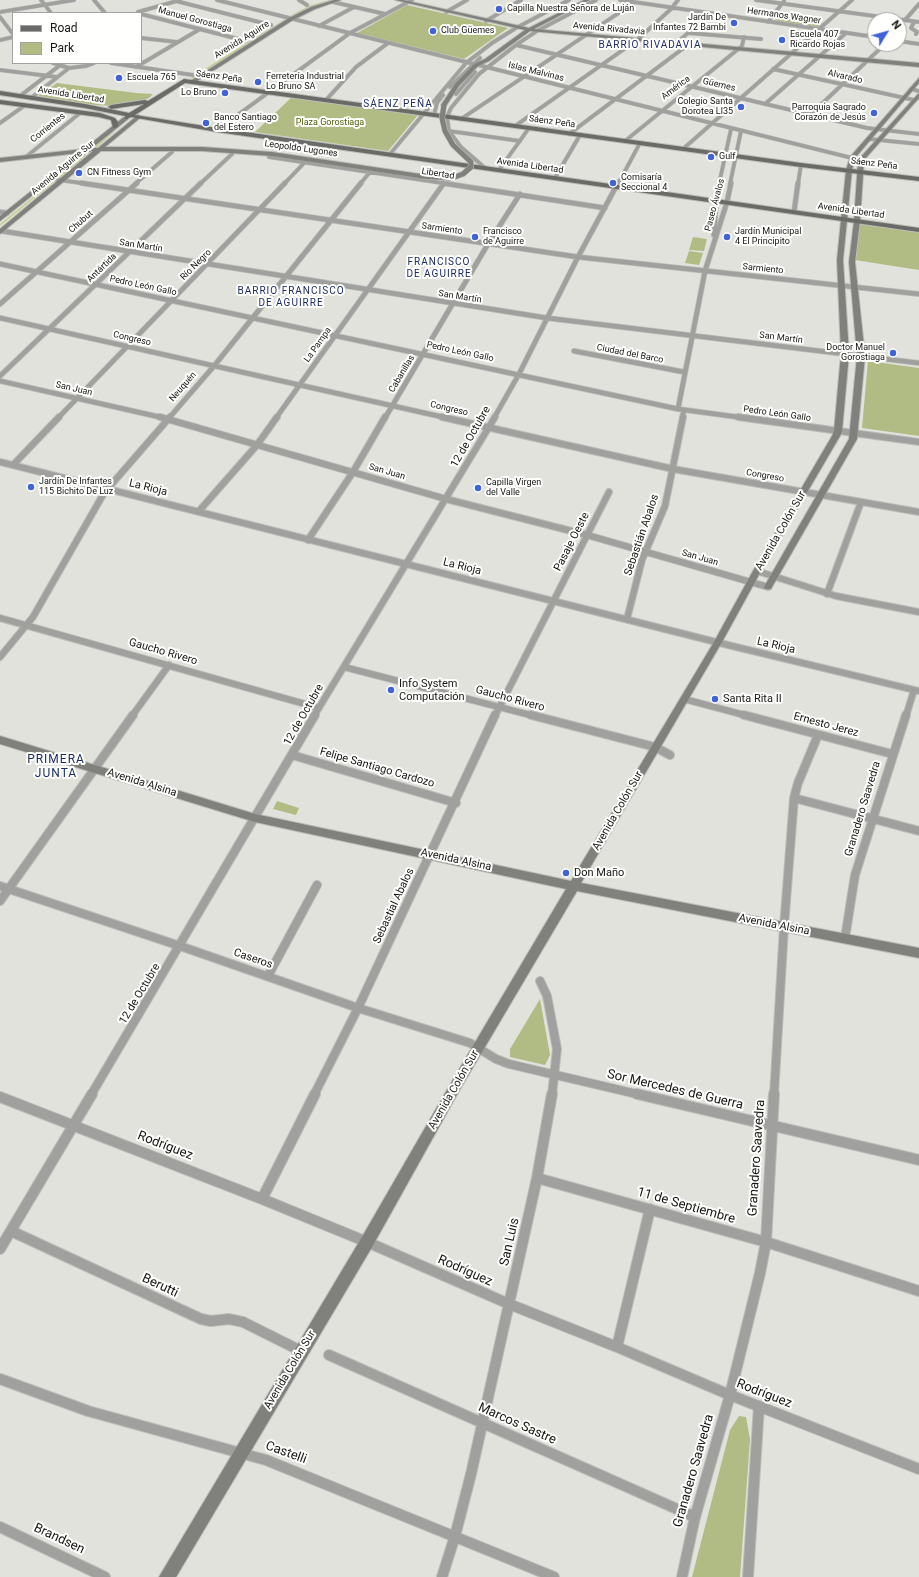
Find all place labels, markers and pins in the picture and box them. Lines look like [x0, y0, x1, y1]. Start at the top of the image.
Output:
marker: Capilla Nuestra Señora de Luján [494, 4, 504, 14]
place label: Capilla Nuestra Señora de Luján [507, 4, 634, 14]
place label: Jardín De Infantes 72 Bambi [653, 13, 726, 34]
marker: Jardín De Infantes 72 Bambi [729, 18, 739, 28]
marker: Club Güemes [428, 26, 438, 36]
place label: Club Güemes [441, 26, 494, 36]
place label: Escuela 407 Ricardo Rojas [790, 30, 845, 51]
marker: Escuela 407 Ricardo Rojas [777, 35, 787, 45]
place label: Ferretería Industrial Lo Bruno SA [266, 72, 344, 93]
marker: Escuela 765 [114, 73, 124, 83]
place label: Escuela 765 [127, 73, 176, 83]
marker: Ferretería Industrial Lo Bruno SA [253, 77, 263, 87]
place label: Lo Bruno [181, 88, 217, 98]
marker: Lo Bruno [220, 88, 230, 98]
place label: Colegio Santa Dorotea Ll35 [677, 97, 733, 118]
marker: Colegio Santa Dorotea Ll35 [736, 102, 746, 112]
place label: Parroquia Sagrado Corazón de Jesús [792, 103, 866, 124]
marker: Parroquia Sagrado Corazón de Jesús [869, 108, 879, 118]
place label: Banco Santiago del Estero [214, 113, 277, 134]
marker: Banco Santiago del Estero [201, 118, 211, 128]
marker: Gulf [706, 152, 716, 162]
place label: Gulf [719, 152, 735, 162]
marker: CN Fitness Gym [74, 168, 84, 178]
place label: CN Fitness Gym [87, 168, 151, 178]
place label: Comisaría Seccional 4 [621, 173, 667, 194]
marker: Comisaría Seccional 4 [608, 178, 618, 188]
place label: Francisco de Aguirre [483, 227, 524, 248]
place label: Jardín Municipal 4 El Principito [735, 227, 801, 248]
marker: Francisco de Aguirre [470, 232, 480, 242]
marker: Jardín Municipal 4 El Principito [722, 232, 732, 242]
place label: Doctor Manuel Gorostiaga [826, 343, 885, 364]
marker: Doctor Manuel Gorostiaga [888, 348, 898, 358]
place label: Jardín De Infantes 115 Bichito De Luz [39, 477, 113, 498]
place label: Capilla Virgen del Valle [486, 478, 541, 499]
marker: Jardín De Infantes 115 Bichito De Luz [26, 482, 36, 492]
marker: Capilla Virgen del Valle [473, 483, 483, 493]
place label: Info System Computación [399, 677, 465, 703]
marker: Info System Computación [386, 685, 396, 695]
place label: Santa Rita II [723, 692, 782, 706]
marker: Santa Rita II [710, 694, 720, 704]
place label: Don Maño [574, 866, 624, 880]
marker: Don Maño [561, 868, 571, 878]

